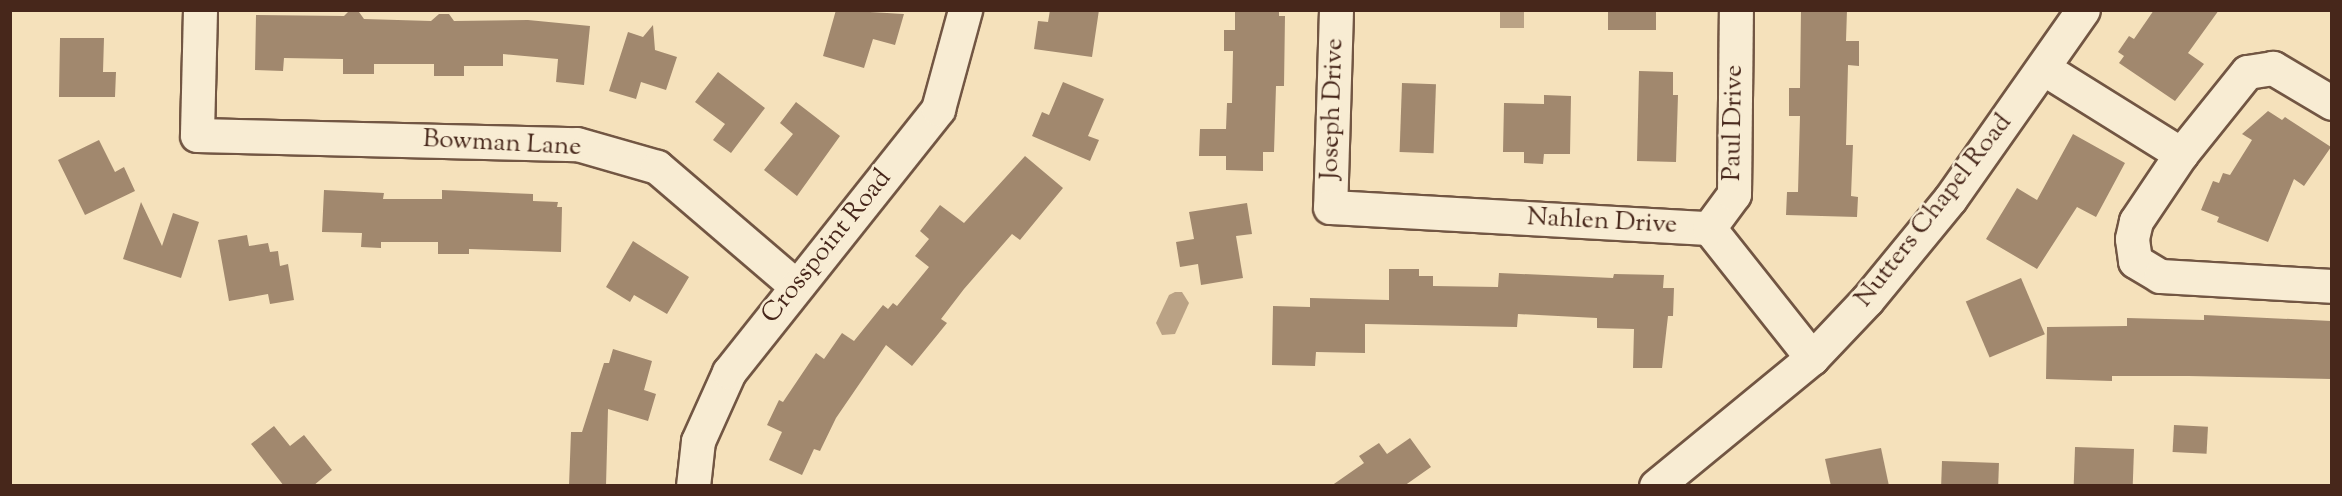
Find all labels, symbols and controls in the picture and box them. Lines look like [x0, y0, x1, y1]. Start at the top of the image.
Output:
street label: Joseph Drive [1315, 38, 1351, 180]
street label: Paul Drive [1717, 65, 1751, 181]
street label: Nutters Chapel Road [1849, 108, 2019, 314]
street label: Bowman Lane [422, 124, 582, 164]
street label: Crosspoint Road [755, 164, 899, 330]
street label: Nahlen Drive [1526, 202, 1678, 242]

